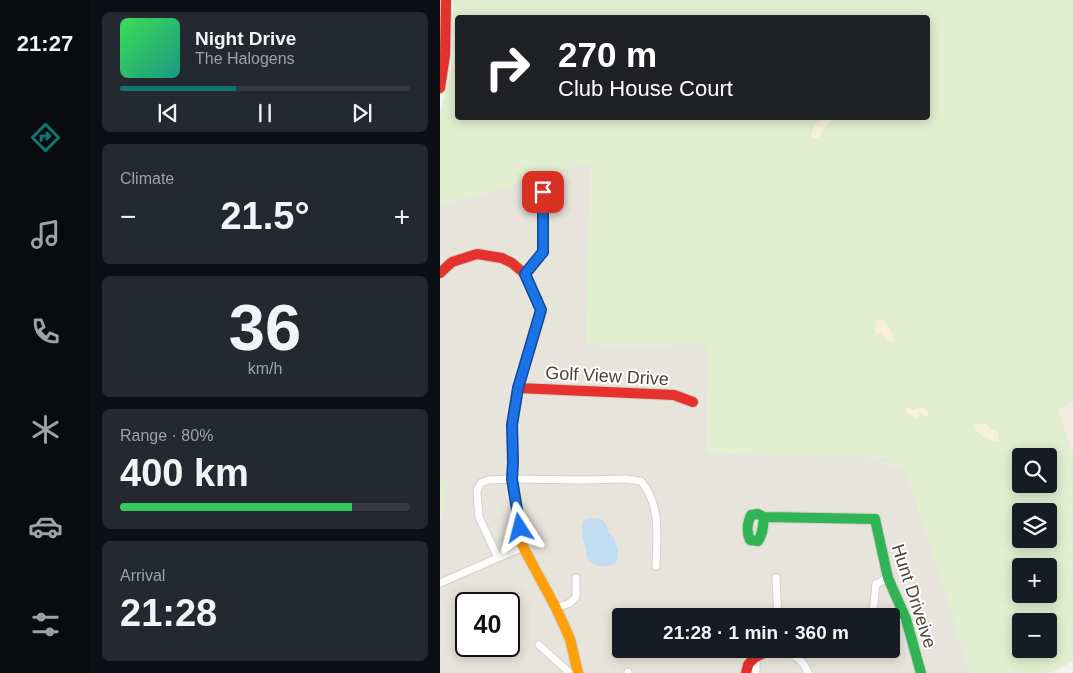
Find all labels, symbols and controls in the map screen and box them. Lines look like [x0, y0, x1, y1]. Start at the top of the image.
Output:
text: Night Drive [195, 28, 296, 49]
text: 21:27 [17, 31, 73, 56]
icon: right [475, 35, 540, 100]
text: 270 m [558, 35, 657, 74]
text: The Halogens [195, 50, 295, 67]
text: Club House Court [558, 76, 733, 101]
icon: previous [154, 99, 182, 127]
icon: pause [251, 99, 279, 127]
icon: next [348, 99, 376, 127]
icon: directions [28, 120, 63, 155]
text: Climate [120, 170, 174, 187]
pin [522, 171, 564, 213]
icon: arrive [529, 178, 557, 206]
text: 21.5° [220, 195, 310, 237]
text: − [120, 201, 136, 232]
text: + [394, 201, 410, 232]
icon: music [28, 217, 63, 252]
text: 36 [229, 291, 301, 364]
icon: phone [28, 314, 63, 349]
text: km/h [248, 360, 282, 377]
street label: Golf View Drive [545, 363, 669, 389]
icon: climate [28, 412, 63, 447]
text: Range · 80% [120, 427, 213, 444]
map controls [1012, 448, 1057, 658]
button: search [1012, 448, 1057, 493]
text: 400 km [120, 452, 249, 494]
position arrow [493, 501, 545, 553]
button: layers [1012, 503, 1057, 548]
icon: car [28, 509, 63, 544]
street label: Hunt Driveive [888, 542, 940, 650]
button: + [1012, 558, 1057, 603]
text: Arrival [120, 567, 165, 584]
text: 21:28 [120, 592, 217, 634]
speed limit sign: 40 [455, 592, 520, 657]
icon: filters [28, 607, 63, 642]
button: − [1012, 613, 1057, 658]
text: 21:28 · 1 min · 360 m [663, 622, 849, 643]

